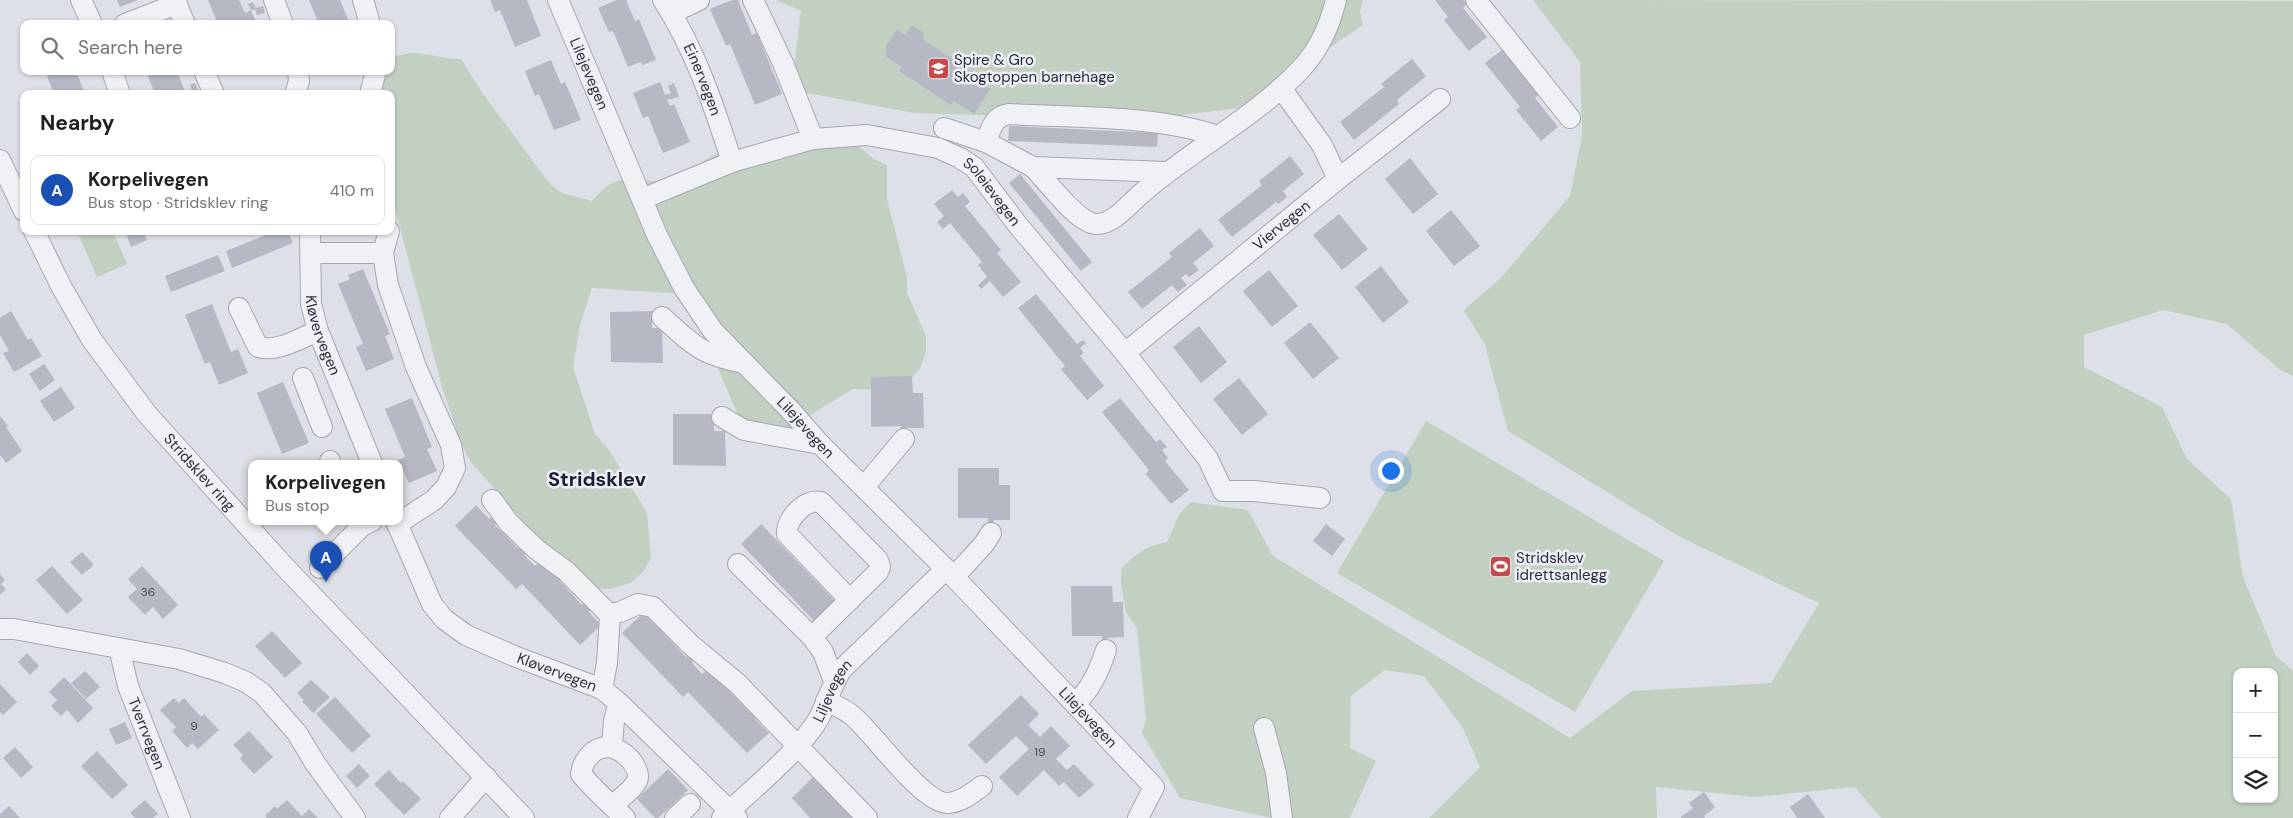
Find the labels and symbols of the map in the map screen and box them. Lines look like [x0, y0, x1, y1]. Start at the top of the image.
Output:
street label: Lilejevegen [565, 35, 613, 113]
street label: Einervegen [679, 40, 726, 118]
place label: Spire & Gro Skogtoppen barnehage [954, 50, 1115, 87]
school or university icon: Spire & Gro Skogtoppen barnehage [926, 57, 950, 81]
street label: Soleievegen [959, 153, 1025, 230]
street label: Viervegen [1248, 196, 1314, 255]
street label: Kløvervegen [301, 295, 345, 378]
street label: Lilejevegen [772, 392, 839, 463]
street label: Stridsklev ring [159, 429, 240, 515]
your location [1378, 458, 1404, 484]
district label: Stridsklev [548, 466, 646, 492]
pin: A [310, 541, 342, 582]
place label: Stridsklev idrettsanlegg [1516, 548, 1607, 585]
sports icon: Stridsklev idrettsanlegg [1488, 555, 1512, 579]
house number: 36 [141, 584, 155, 600]
street label: Kløvervegen [514, 648, 599, 696]
street label: Liljevegen [808, 655, 856, 726]
street label: Lilejevegen [1054, 683, 1122, 752]
street label: Tverrvegen [123, 694, 170, 772]
house number: 9 [190, 718, 198, 734]
house number: 19 [1034, 744, 1046, 760]

